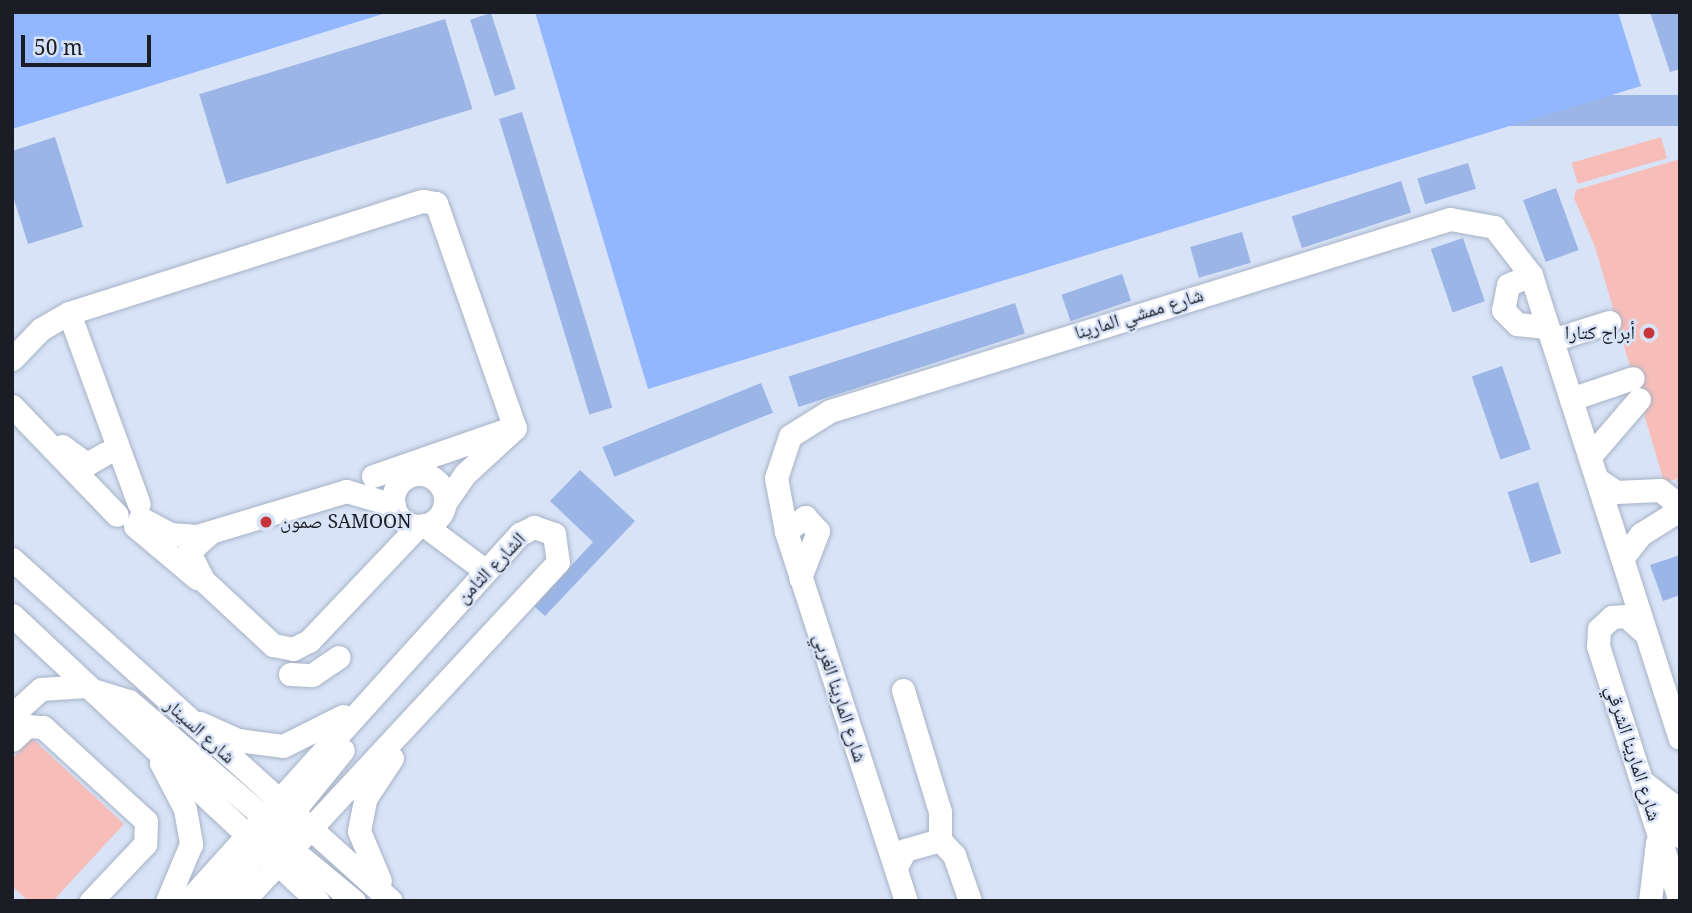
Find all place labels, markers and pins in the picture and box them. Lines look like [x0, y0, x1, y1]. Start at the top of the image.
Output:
place label: أبراج كتارا [1565, 322, 1635, 344]
marker: أبراج كتارا [1641, 325, 1657, 341]
place label: صمون SAMOON [280, 511, 412, 533]
marker: صمون SAMOON [258, 514, 274, 530]

